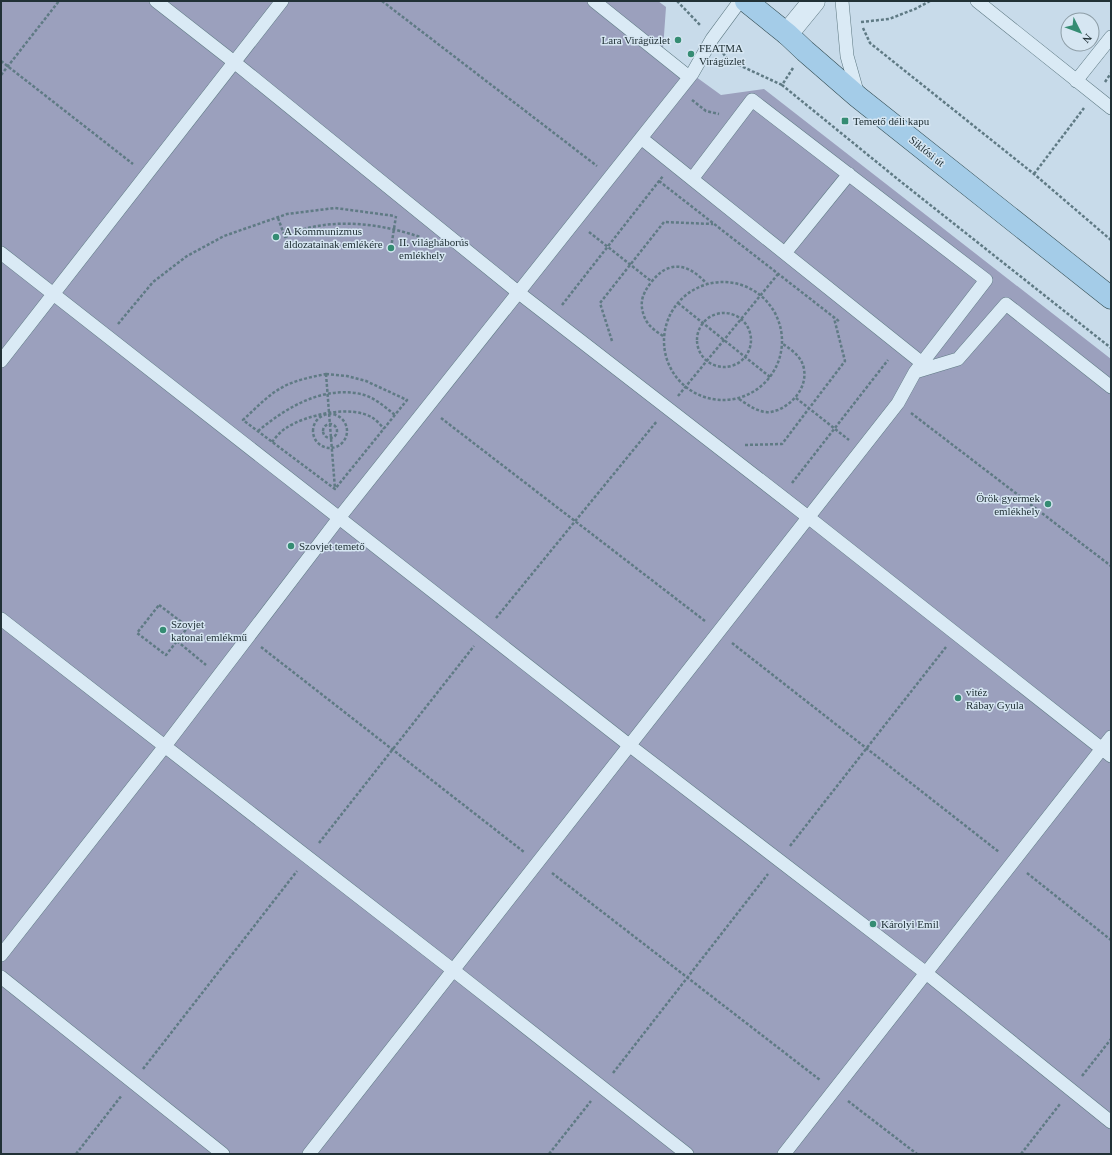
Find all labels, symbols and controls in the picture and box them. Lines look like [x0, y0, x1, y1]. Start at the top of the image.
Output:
north arrow [1060, 12, 1100, 52]
text: N [1080, 32, 1095, 46]
place label: Lara Virágüzlet [602, 34, 670, 46]
marker: Lara Virágüzlet [673, 35, 683, 45]
place label: FEATMA Virágüzlet [699, 42, 745, 67]
marker: FEATMA Virágüzlet [686, 49, 696, 59]
place label: Temető déli kapu [853, 115, 930, 127]
marker: Temető déli kapu [840, 116, 850, 126]
street label: Siklósi út [907, 133, 947, 169]
place label: A Kommunizmus áldozatainak emlékére [284, 225, 383, 250]
marker: A Kommunizmus áldozatainak emlékére [271, 232, 281, 242]
place label: II. világháborús emlékhely [399, 236, 469, 261]
marker: II. világháborús emlékhely [386, 243, 396, 253]
place label: Örök gyermek emlékhely [976, 492, 1040, 517]
marker: Örök gyermek emlékhely [1043, 499, 1053, 509]
place label: Szovjet temető [299, 540, 365, 552]
marker: Szovjet temető [286, 541, 296, 551]
place label: Szovjet katonai emlékmű [171, 618, 248, 643]
marker: Szovjet katonai emlékmű [158, 625, 168, 635]
place label: vitéz Rábay Gyula [966, 686, 1024, 711]
marker: vitéz Rábay Gyula [953, 693, 963, 703]
place label: Károlyi Emil [881, 918, 939, 930]
marker: Károlyi Emil [868, 919, 878, 929]

